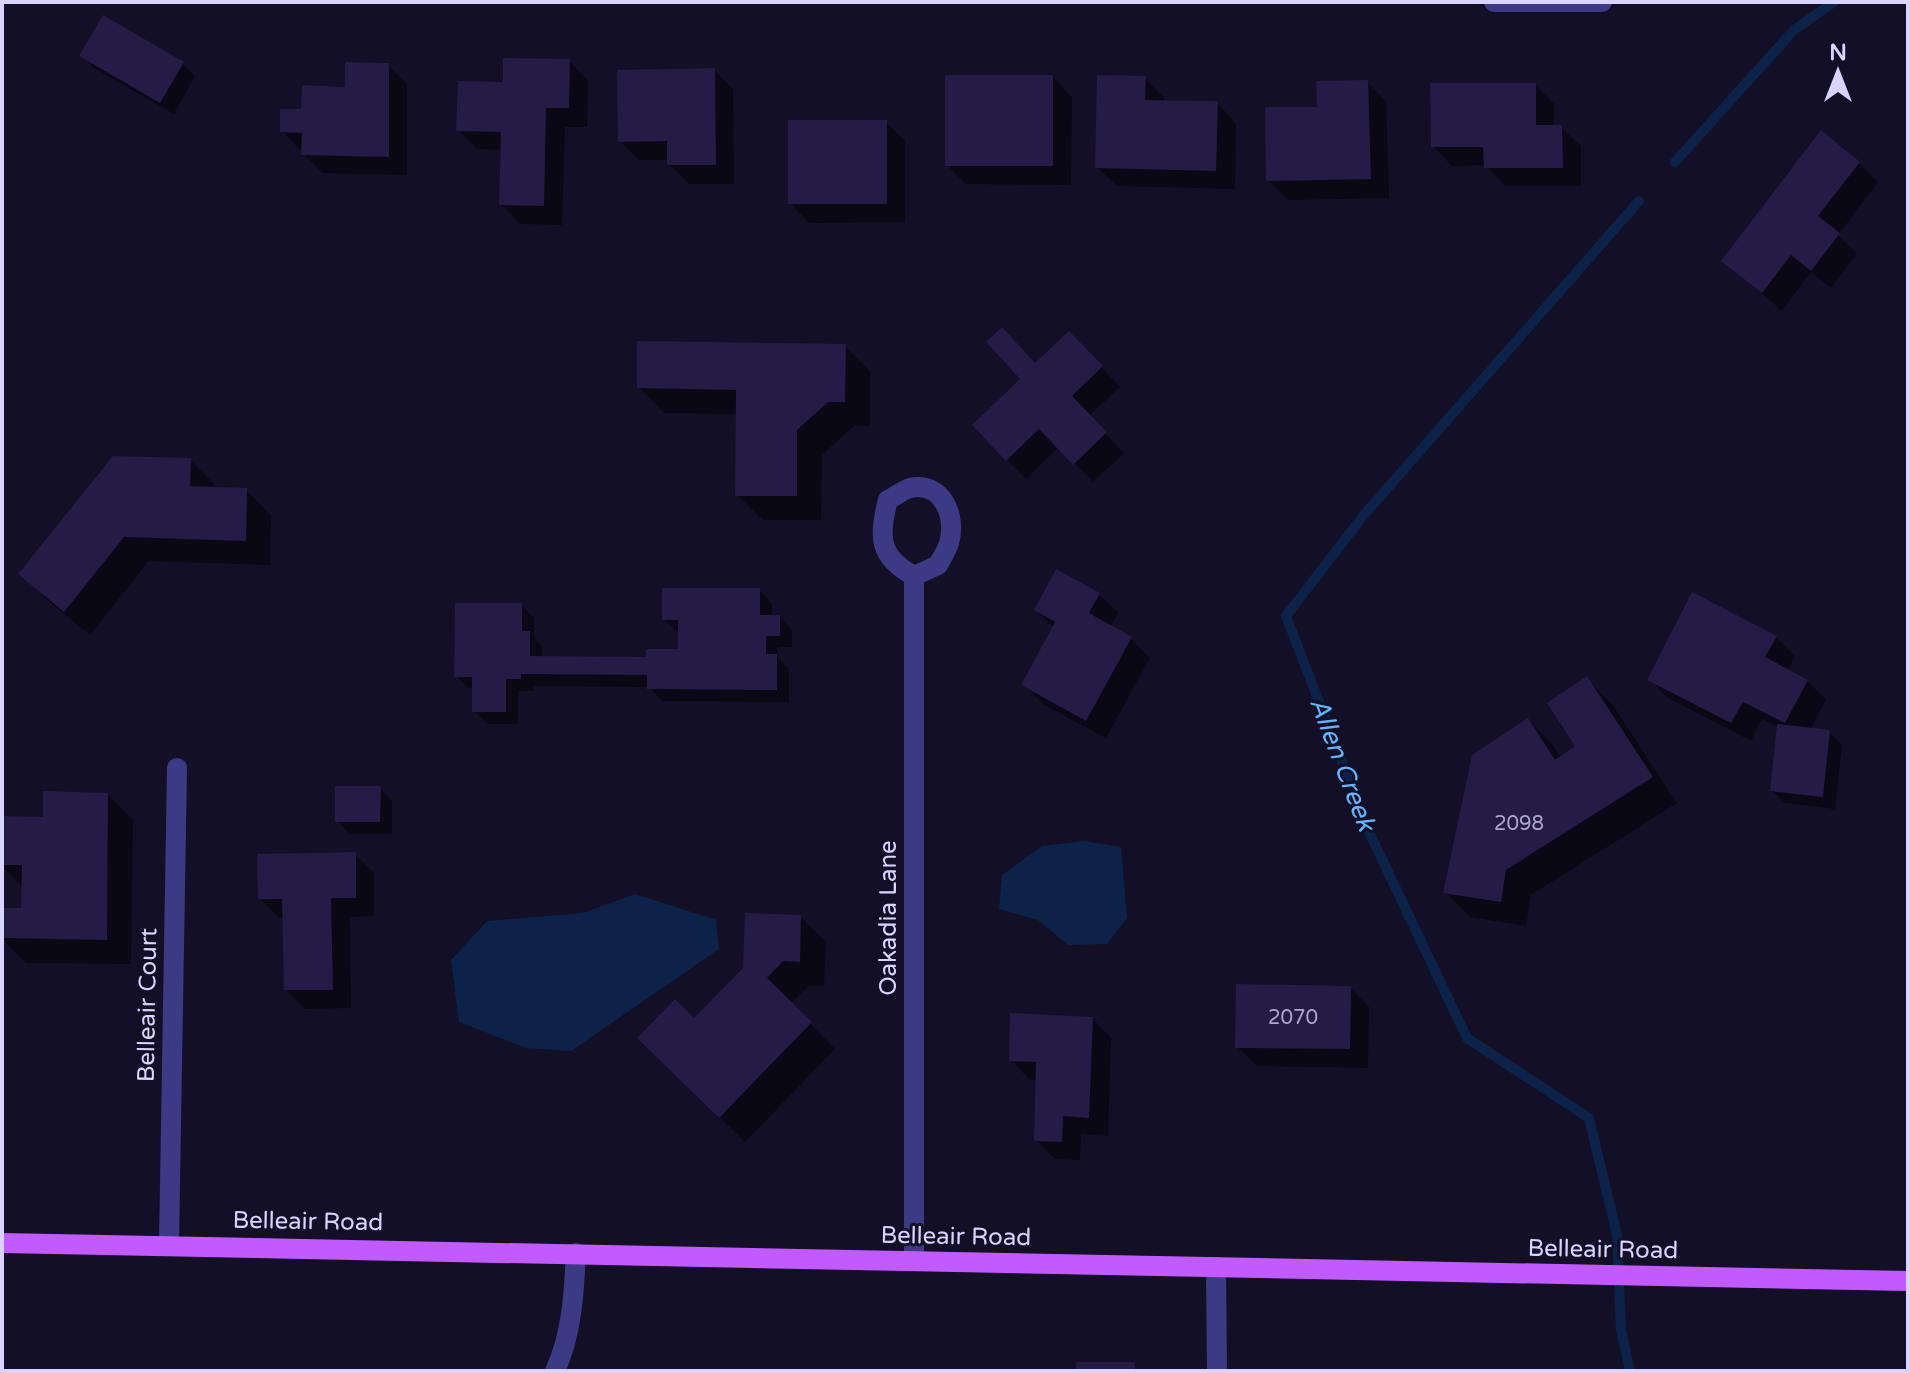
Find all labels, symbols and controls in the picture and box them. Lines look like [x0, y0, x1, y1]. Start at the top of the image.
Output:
north arrow [1798, 32, 1878, 112]
text: N [1829, 40, 1847, 66]
water label: Allen Creek [1303, 693, 1383, 837]
house number: 2098 [1494, 812, 1544, 836]
street label: Oakadia Lane [874, 840, 903, 996]
street label: Belleair Court [132, 928, 163, 1082]
house number: 2070 [1268, 1006, 1318, 1030]
street label: Belleair Road [232, 1206, 384, 1237]
street label: Belleair Road [880, 1221, 1032, 1252]
street label: Belleair Road [1527, 1234, 1679, 1265]

